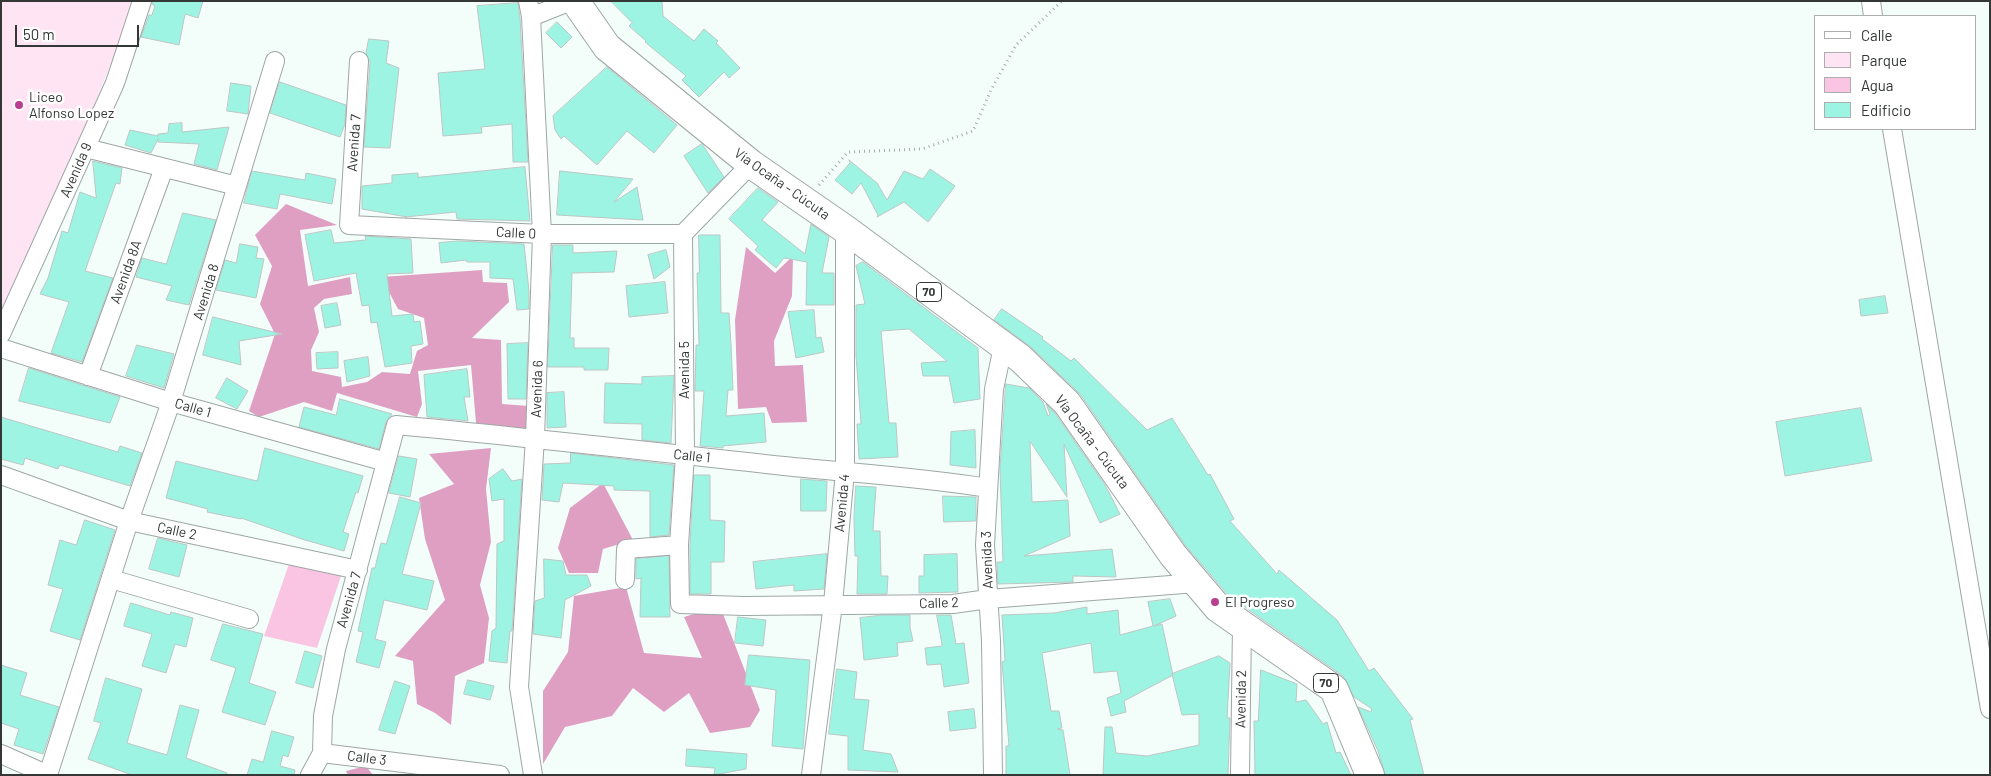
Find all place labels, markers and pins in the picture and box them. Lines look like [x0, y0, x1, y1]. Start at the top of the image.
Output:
place label: Liceo Alfonso Lopez [29, 89, 114, 121]
marker: Liceo Alfonso Lopez [13, 99, 25, 111]
place label: El Progreso [1225, 594, 1295, 610]
marker: El Progreso [1209, 596, 1221, 608]

